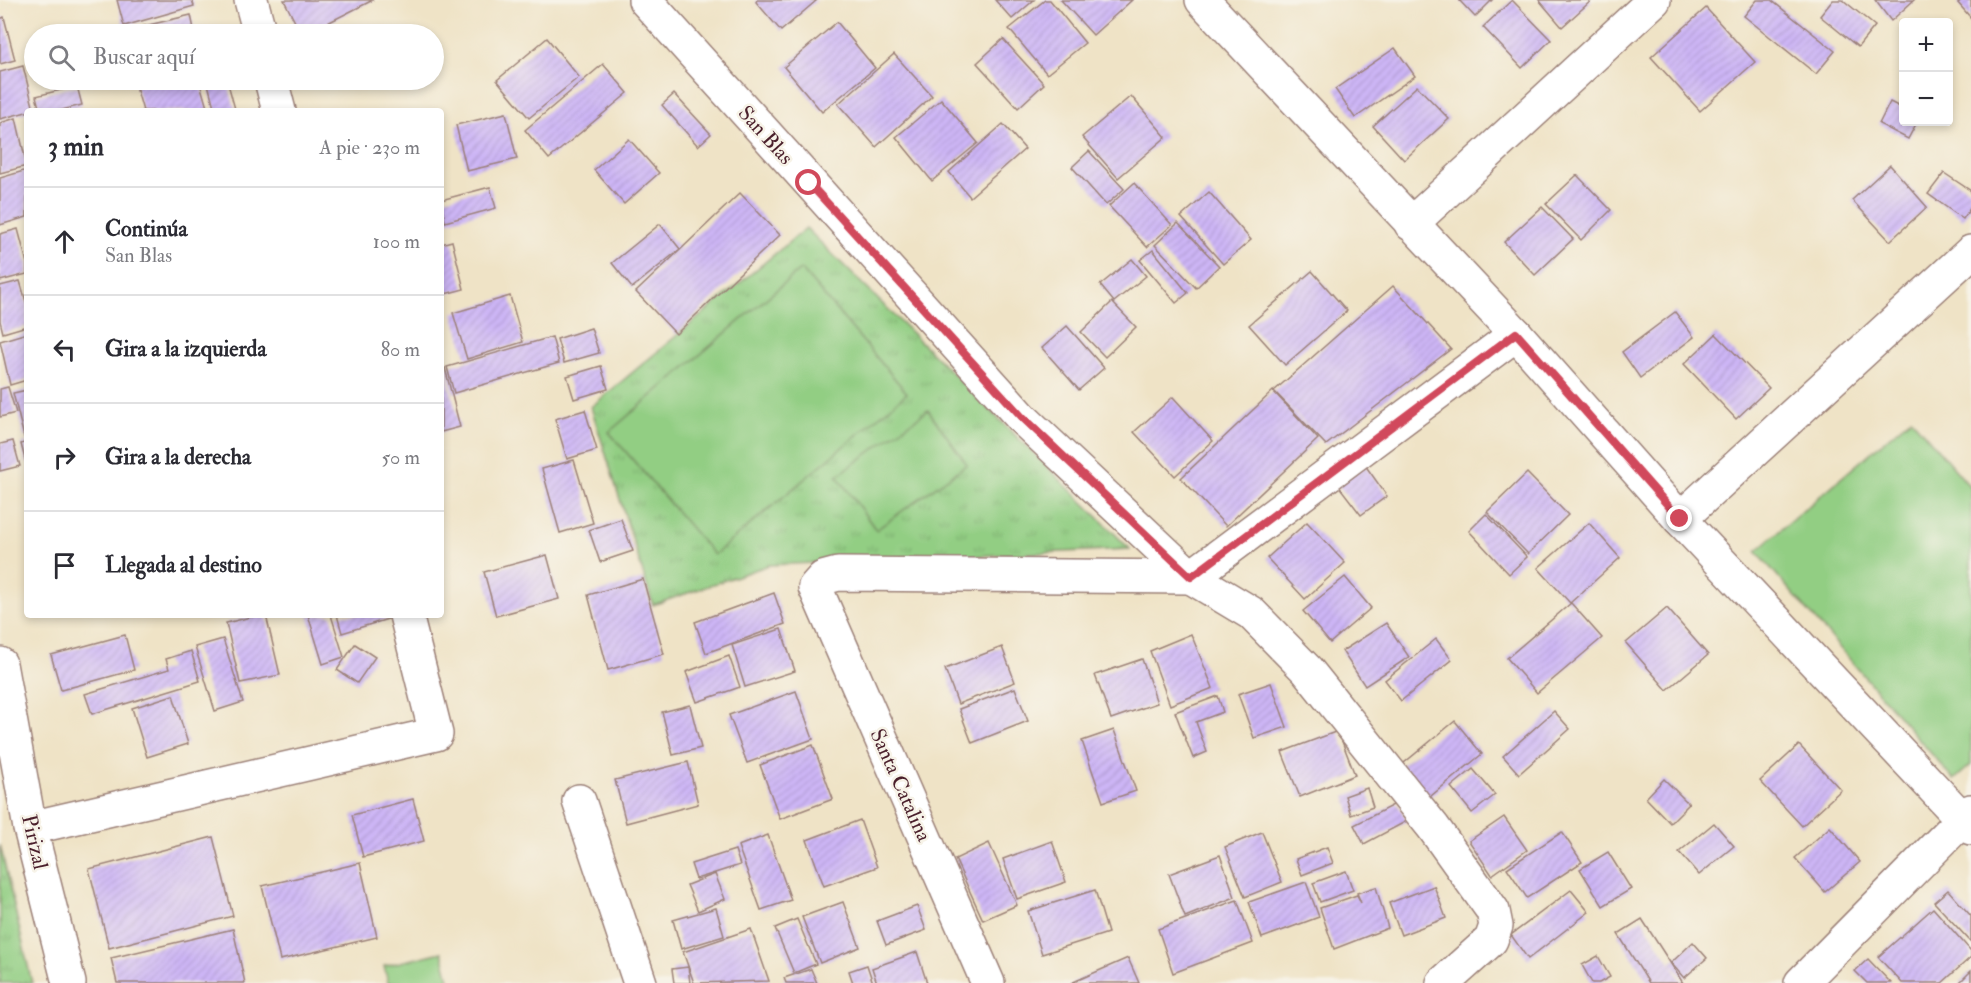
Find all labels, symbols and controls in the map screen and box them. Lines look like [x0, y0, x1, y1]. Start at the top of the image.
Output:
map controls [1899, 18, 1953, 126]
button: + [1899, 18, 1953, 72]
search box [24, 24, 444, 90]
icon: search [45, 41, 78, 74]
text: Buscar aquí [93, 43, 195, 71]
button: − [1899, 72, 1953, 126]
street label: San Blas [732, 100, 799, 171]
text: 3 min [48, 131, 104, 163]
text: A pie · 230 m [319, 135, 420, 160]
route start [795, 169, 821, 195]
text: Continúa [105, 215, 188, 243]
icon: ahead [48, 225, 81, 258]
text: 100 m [373, 229, 420, 254]
text: San Blas [105, 243, 172, 268]
icon: left [48, 333, 81, 366]
text: Gira a la izquierda [105, 335, 266, 363]
text: 80 m [381, 337, 420, 362]
icon: right [48, 441, 81, 474]
text: Gira a la derecha [105, 443, 251, 471]
text: 50 m [381, 445, 420, 470]
route end [1666, 505, 1692, 531]
icon: arrive [48, 549, 81, 582]
text: Llegada al destino [105, 551, 262, 579]
street label: Santa Catalina [864, 725, 938, 846]
street label: Pirizal [15, 812, 54, 873]

